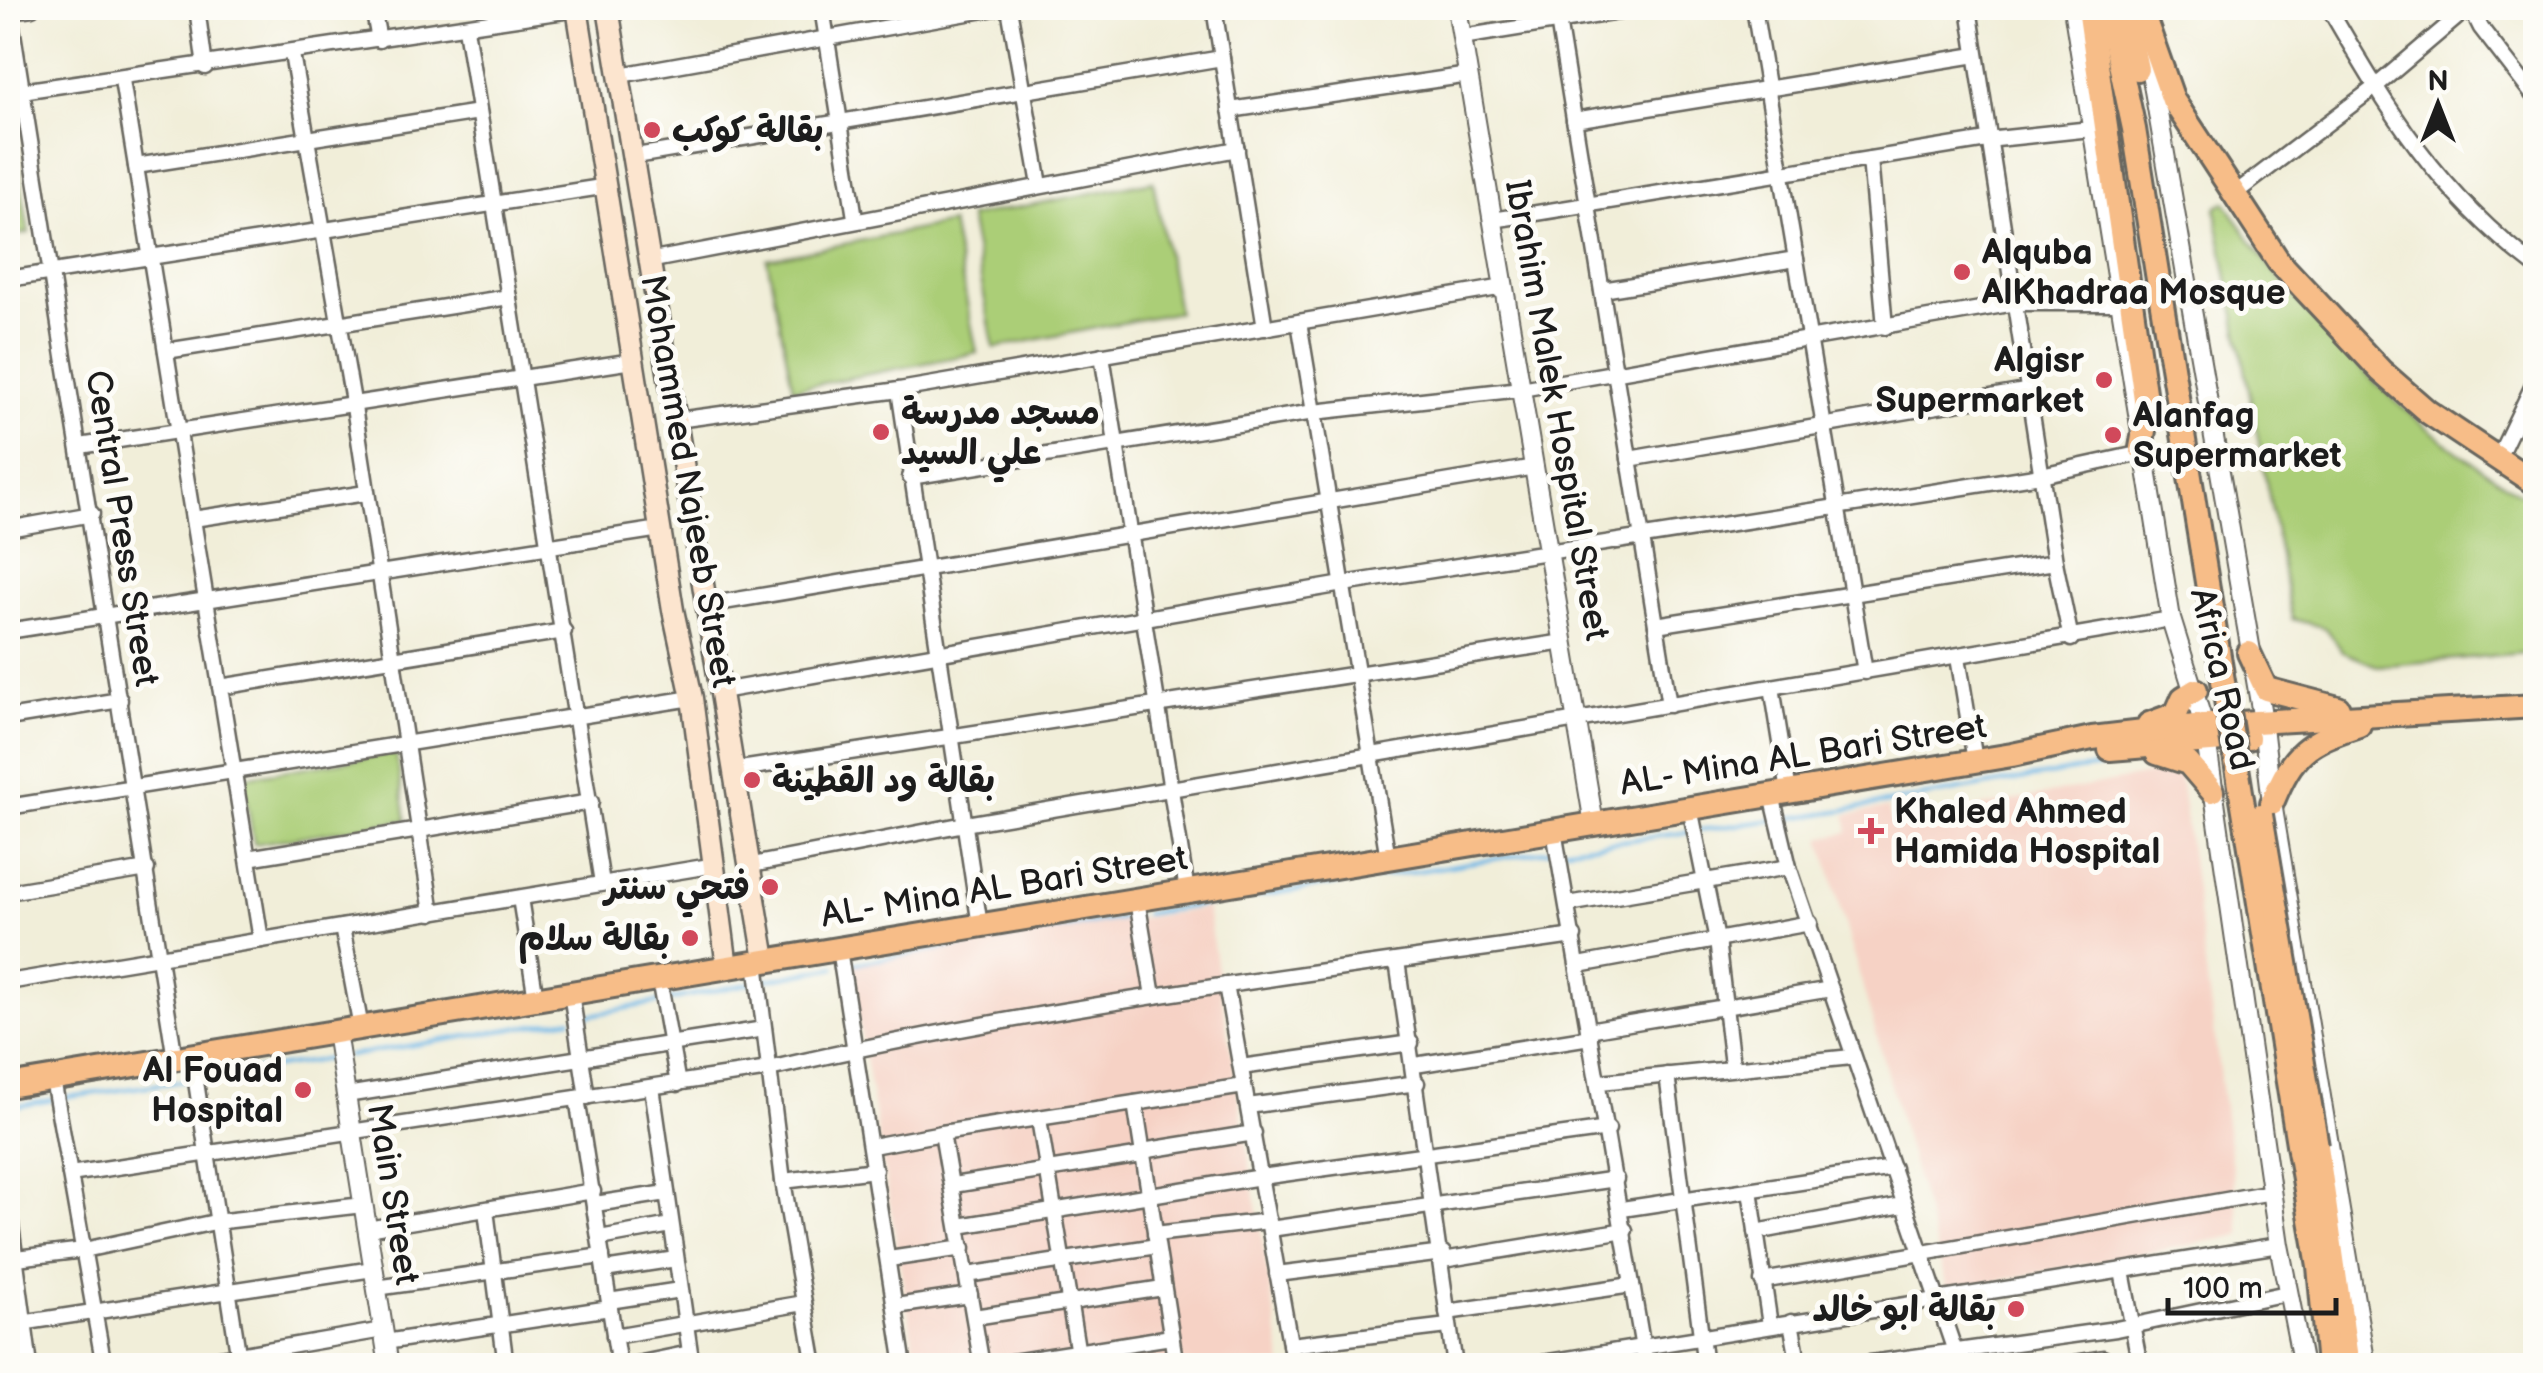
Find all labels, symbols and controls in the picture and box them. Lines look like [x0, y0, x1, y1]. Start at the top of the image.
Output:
north arrow [2388, 55, 2488, 155]
text: N [2427, 65, 2449, 98]
place label: بقالة كوكب [672, 110, 824, 153]
marker: بقالة كوكب [641, 119, 663, 141]
street label: Ibrahim Malek Hospital Street [1495, 177, 1618, 644]
place label: Alquba AlKhadraa Mosque [1981, 232, 2286, 315]
marker: Alquba AlKhadraa Mosque [1951, 261, 1973, 283]
street label: Mohammed Najeeb Street [630, 272, 745, 691]
place label: Algisr Supermarket [1876, 340, 2085, 423]
street label: Central Press Street [75, 367, 168, 690]
marker: Algisr Supermarket [2093, 369, 2115, 391]
place label: مسجد مدرسة علي السيد [901, 392, 1100, 483]
place label: Alanfag Supermarket [2132, 395, 2342, 478]
marker: مسجد مدرسة علي السيد [870, 421, 892, 443]
marker: Alanfag Supermarket [2102, 424, 2124, 446]
street label: Africa Road [2180, 584, 2263, 775]
street label: AL- Mina AL Bari Street [1617, 705, 1990, 806]
place label: بقالة ود القطينة [772, 760, 995, 803]
marker: بقالة ود القطينة [741, 769, 763, 791]
place label: Khaled Ahmed Hamida Hospital [1894, 791, 2160, 874]
marker: Khaled Ahmed Hamida Hospital [1858, 818, 1884, 844]
street label: AL- Mina AL Bari Street [818, 837, 1191, 938]
place label: فتحي سنتر [602, 867, 750, 918]
marker: فتحي سنتر [759, 876, 781, 898]
place label: بقالة سلام [518, 918, 670, 964]
marker: بقالة سلام [679, 927, 701, 949]
place label: Al Fouad Hospital [142, 1050, 283, 1133]
marker: Al Fouad Hospital [292, 1079, 314, 1101]
street label: Main Street [357, 1101, 428, 1288]
scale bar [2168, 1253, 2336, 1315]
text: 100 m [2183, 1271, 2263, 1307]
place label: بقالة ابو خالد [1813, 1289, 1996, 1332]
marker: بقالة ابو خالد [2005, 1298, 2027, 1320]

